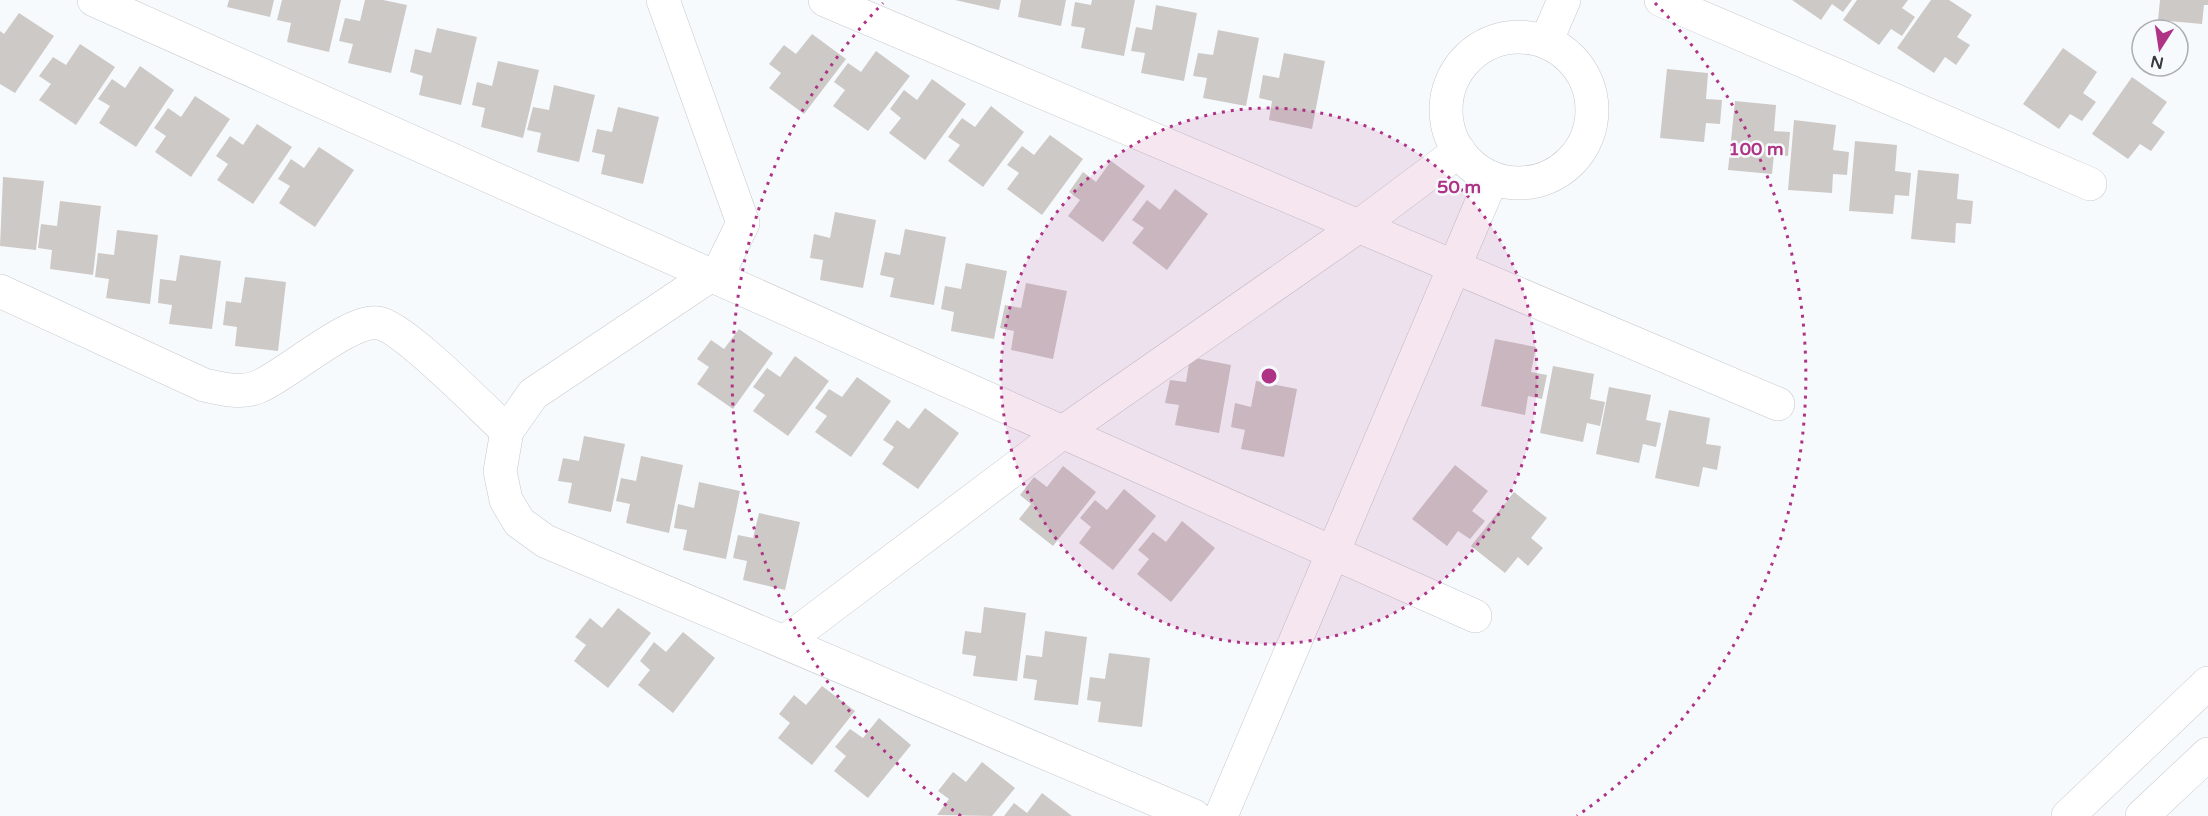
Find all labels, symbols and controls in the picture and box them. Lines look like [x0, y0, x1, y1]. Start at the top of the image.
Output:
north arrow [2130, 18, 2190, 78]
text: N [2149, 51, 2165, 73]
text: 100 m [1728, 138, 1784, 160]
text: 50 m [1437, 176, 1481, 198]
centre of rings [1259, 366, 1279, 386]

